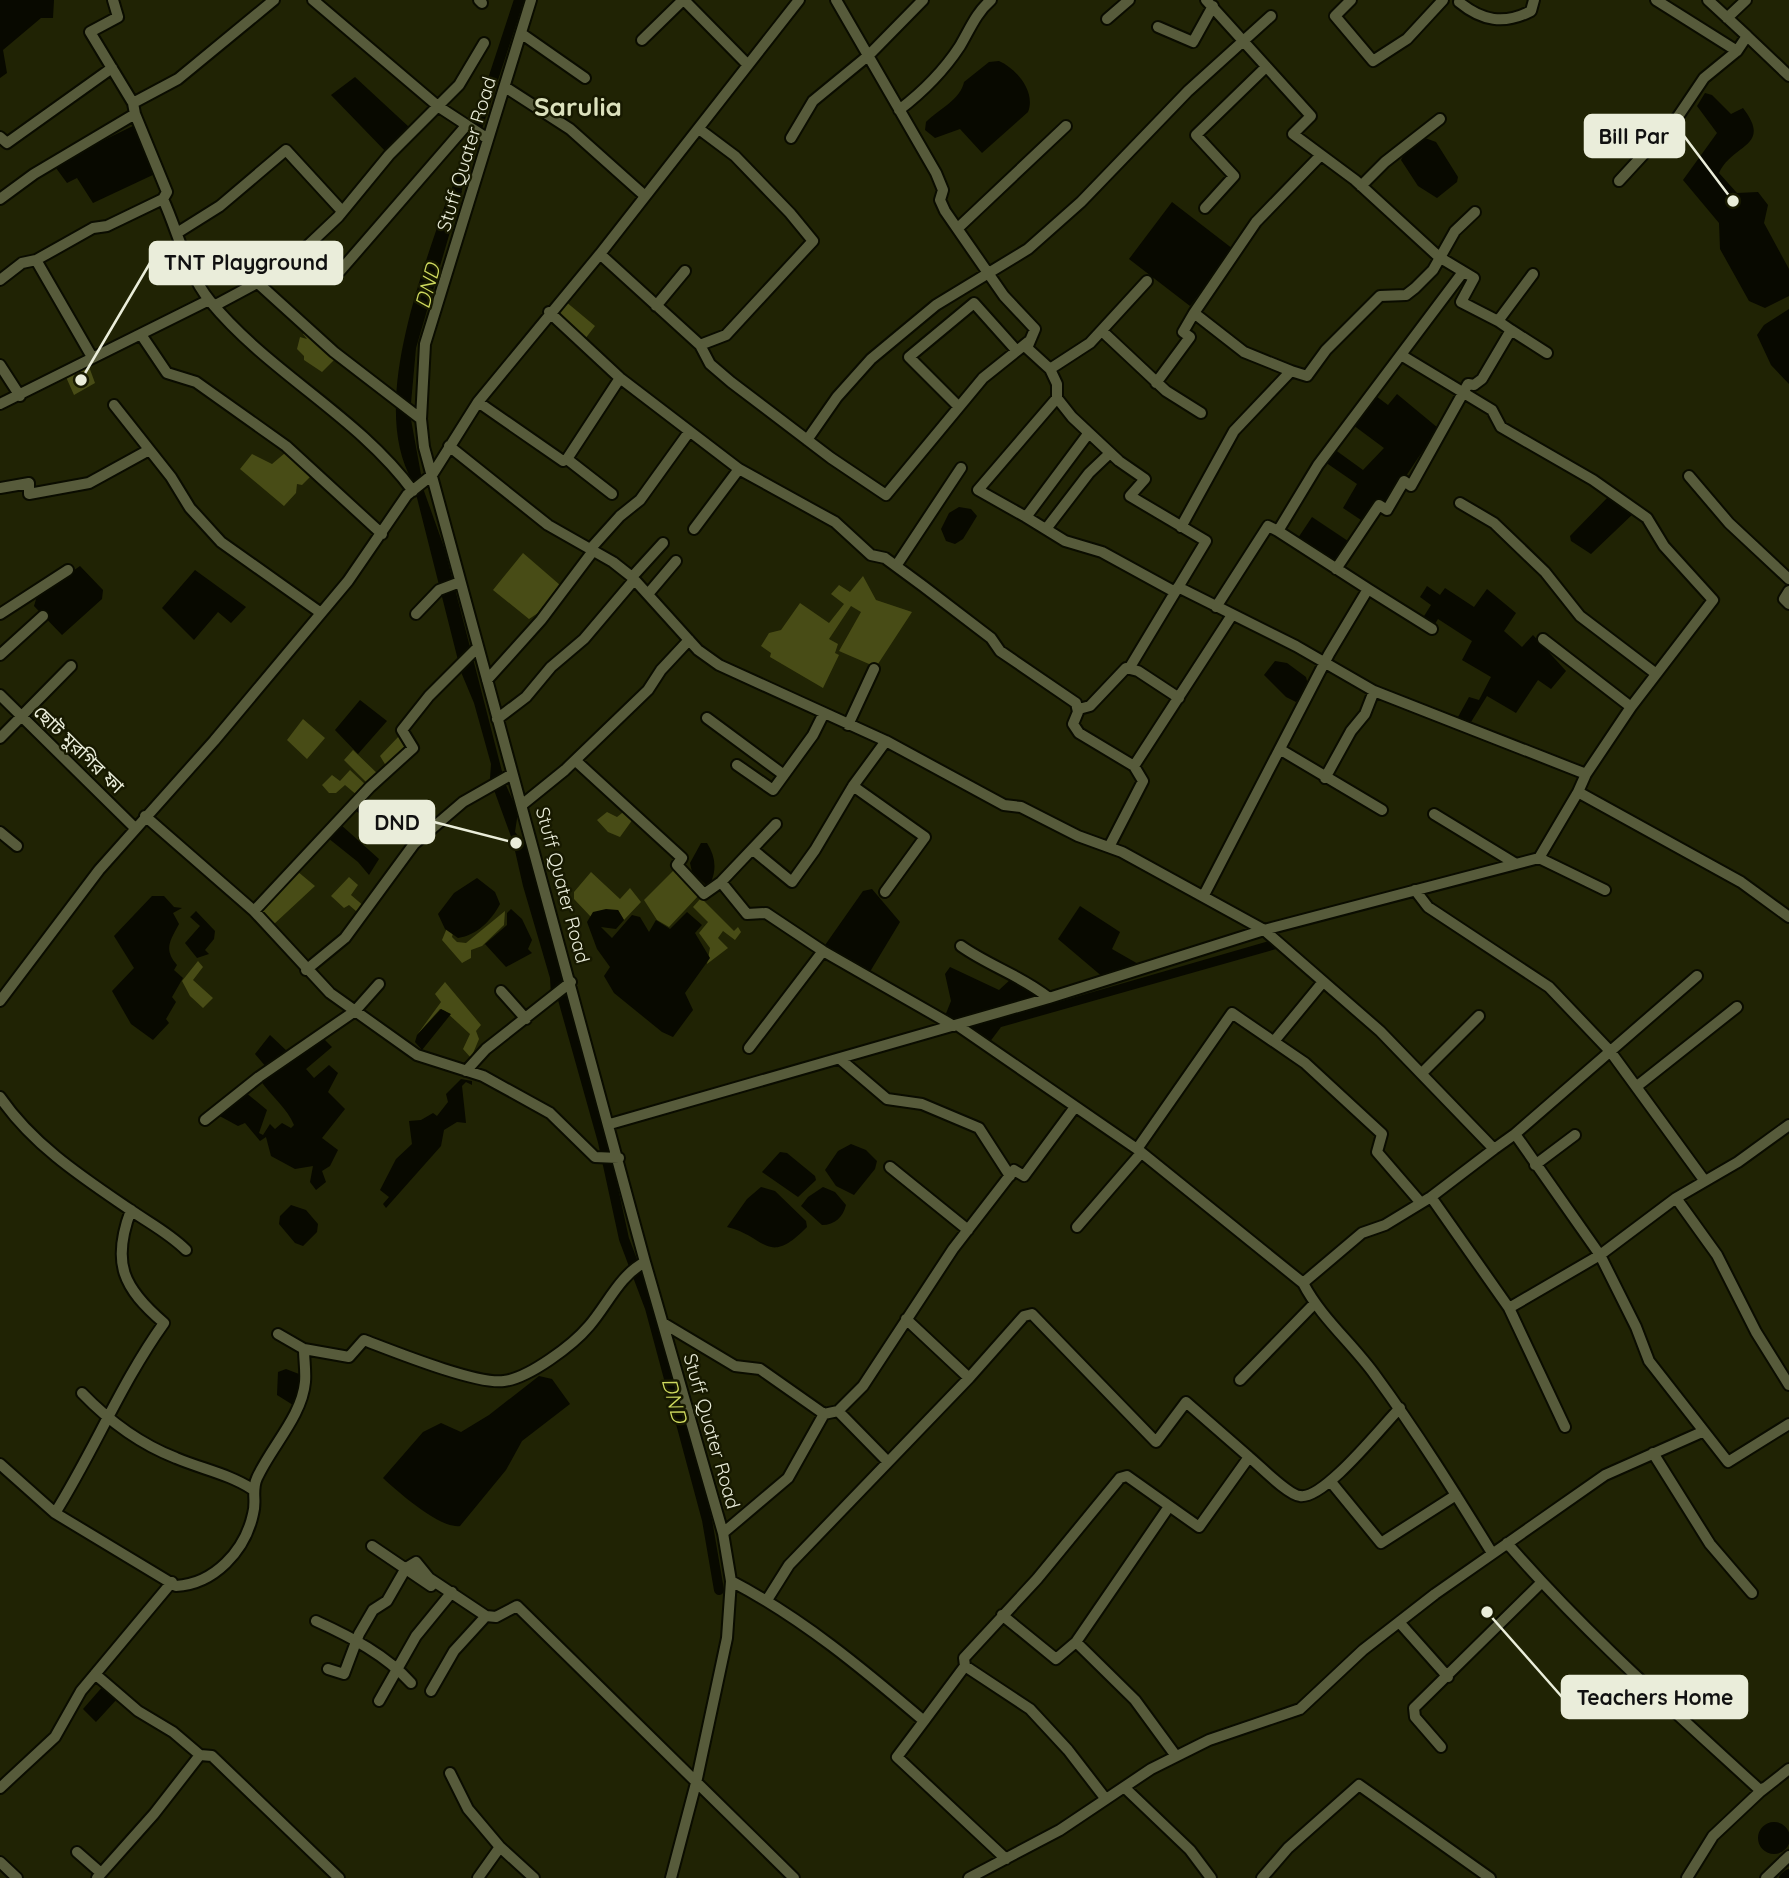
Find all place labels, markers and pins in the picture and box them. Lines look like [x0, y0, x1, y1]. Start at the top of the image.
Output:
callout: Bill Par [1585, 115, 1684, 157]
callout: TNT Playground [150, 242, 342, 284]
callout: DND [360, 801, 434, 843]
callout: Teachers Home [1562, 1676, 1747, 1718]

